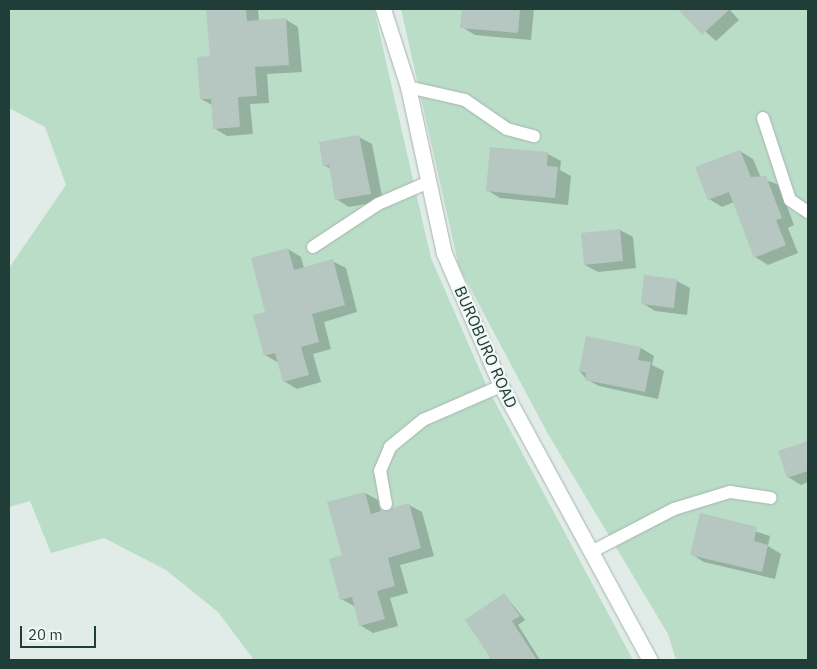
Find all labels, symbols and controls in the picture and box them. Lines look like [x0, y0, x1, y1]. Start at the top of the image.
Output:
street label: BUROBURO ROAD [451, 283, 521, 411]
scale bar [22, 616, 99, 648]
text: 20 m [28, 625, 63, 644]

